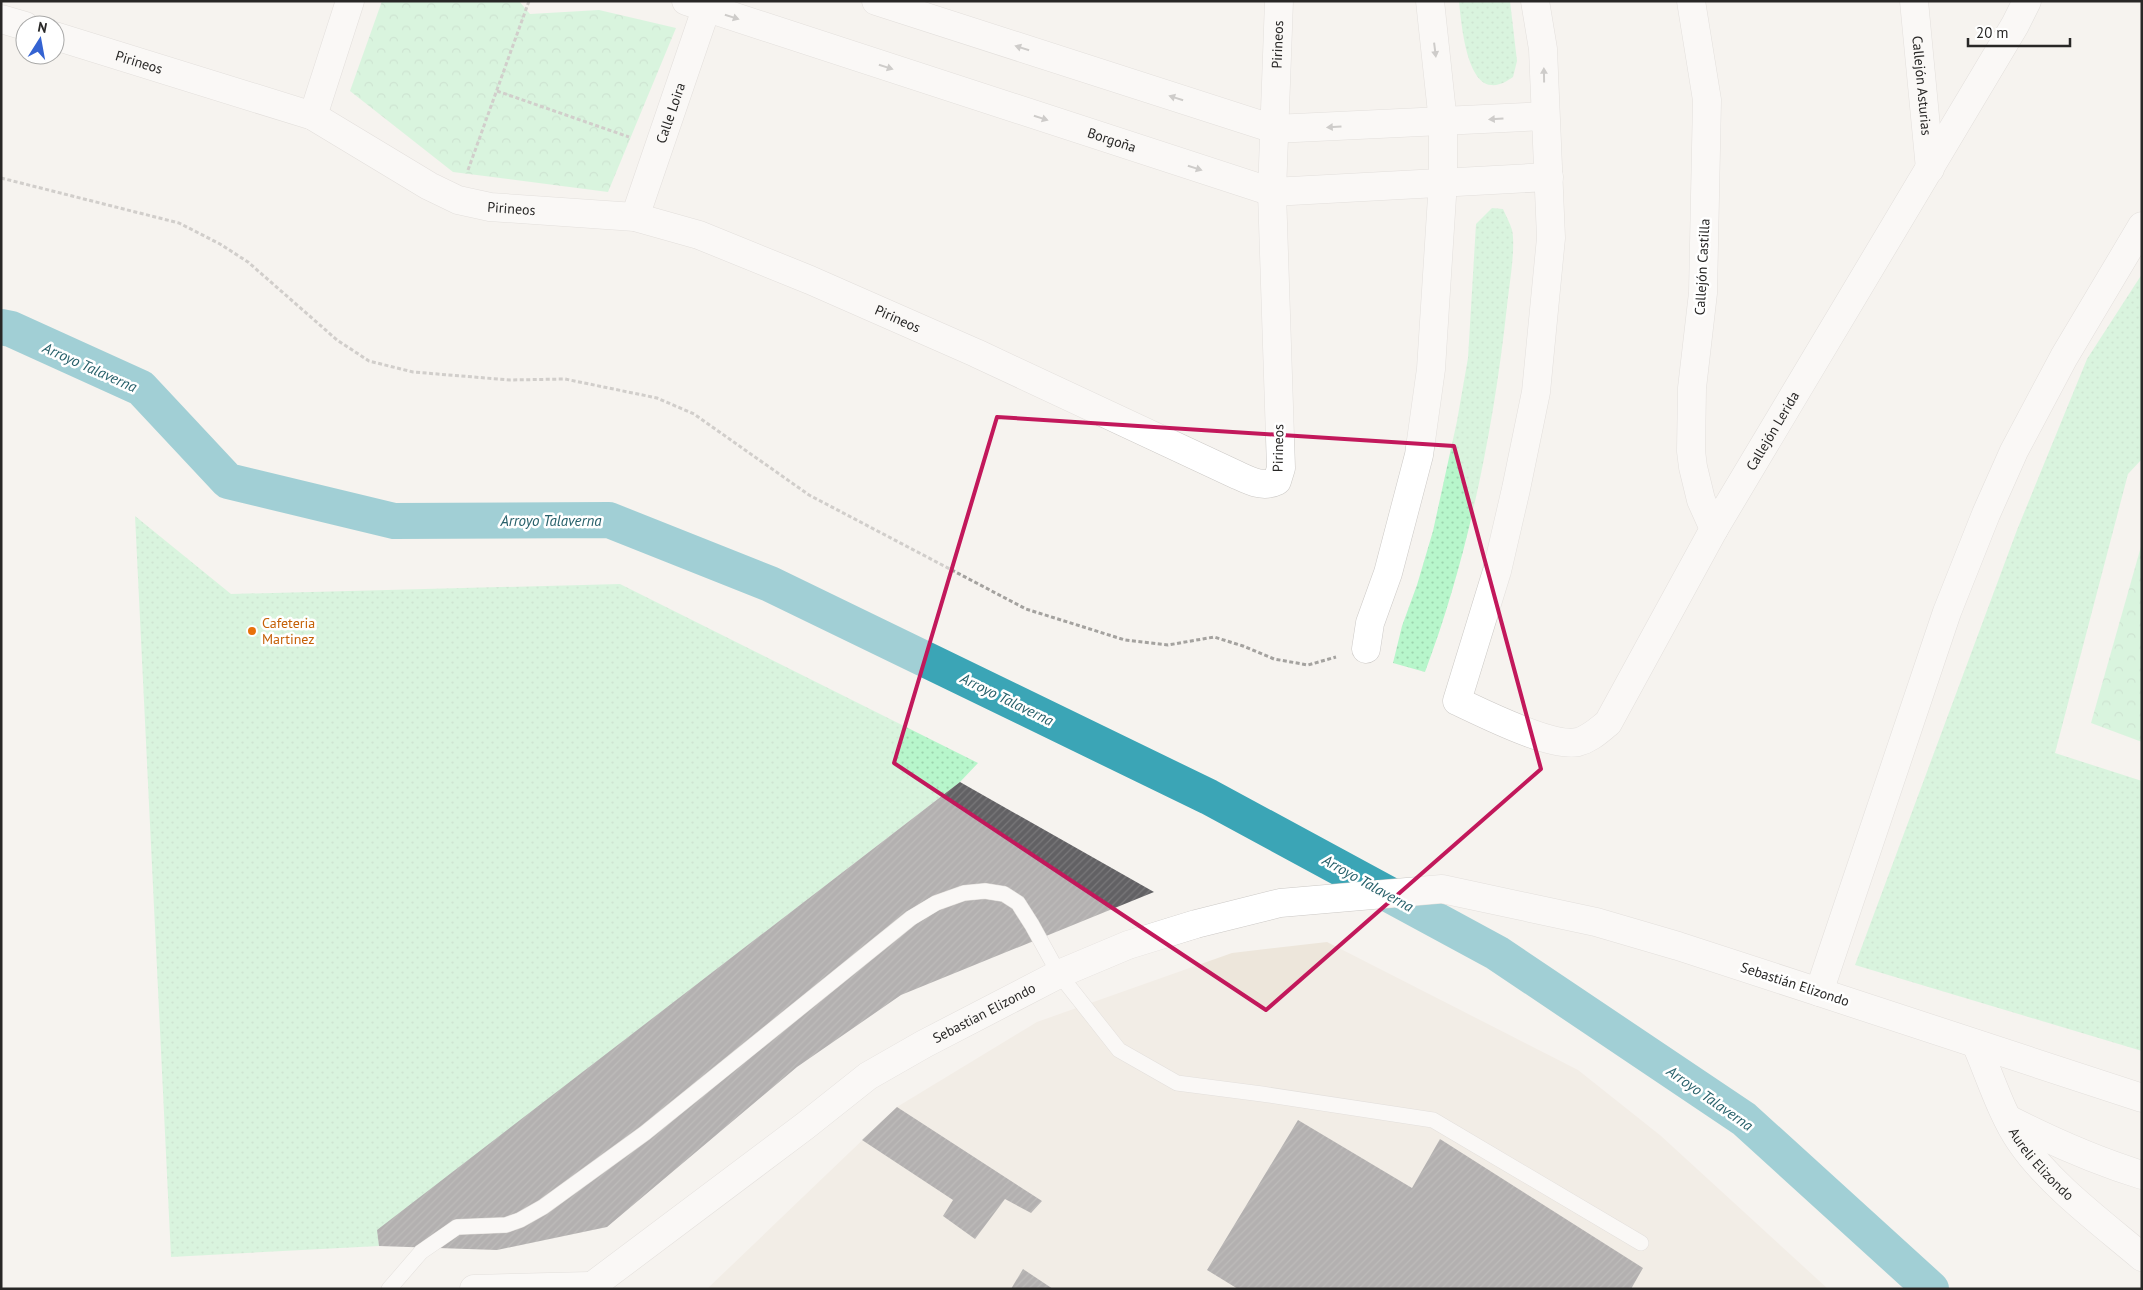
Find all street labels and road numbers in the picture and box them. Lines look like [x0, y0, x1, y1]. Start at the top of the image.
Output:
street label: Pirineos [1268, 20, 1287, 69]
street label: Callejón Asturias [1908, 35, 1936, 136]
street label: Pirineos [113, 46, 165, 78]
street label: Calle Loira [652, 80, 689, 146]
street label: Borgoña [1085, 124, 1139, 156]
street label: Pirineos [487, 198, 536, 219]
street label: Callejón Castilla [1690, 218, 1714, 316]
street label: Pirineos [872, 301, 923, 337]
street label: Callejón Lerida [1742, 388, 1803, 474]
street label: Pirineos [1269, 424, 1287, 472]
street label: Sebastián Elizondo [1738, 958, 1852, 1010]
street label: Sebastian Elizondo [930, 979, 1039, 1047]
street label: Aureli Elizondo [2005, 1124, 2078, 1204]

